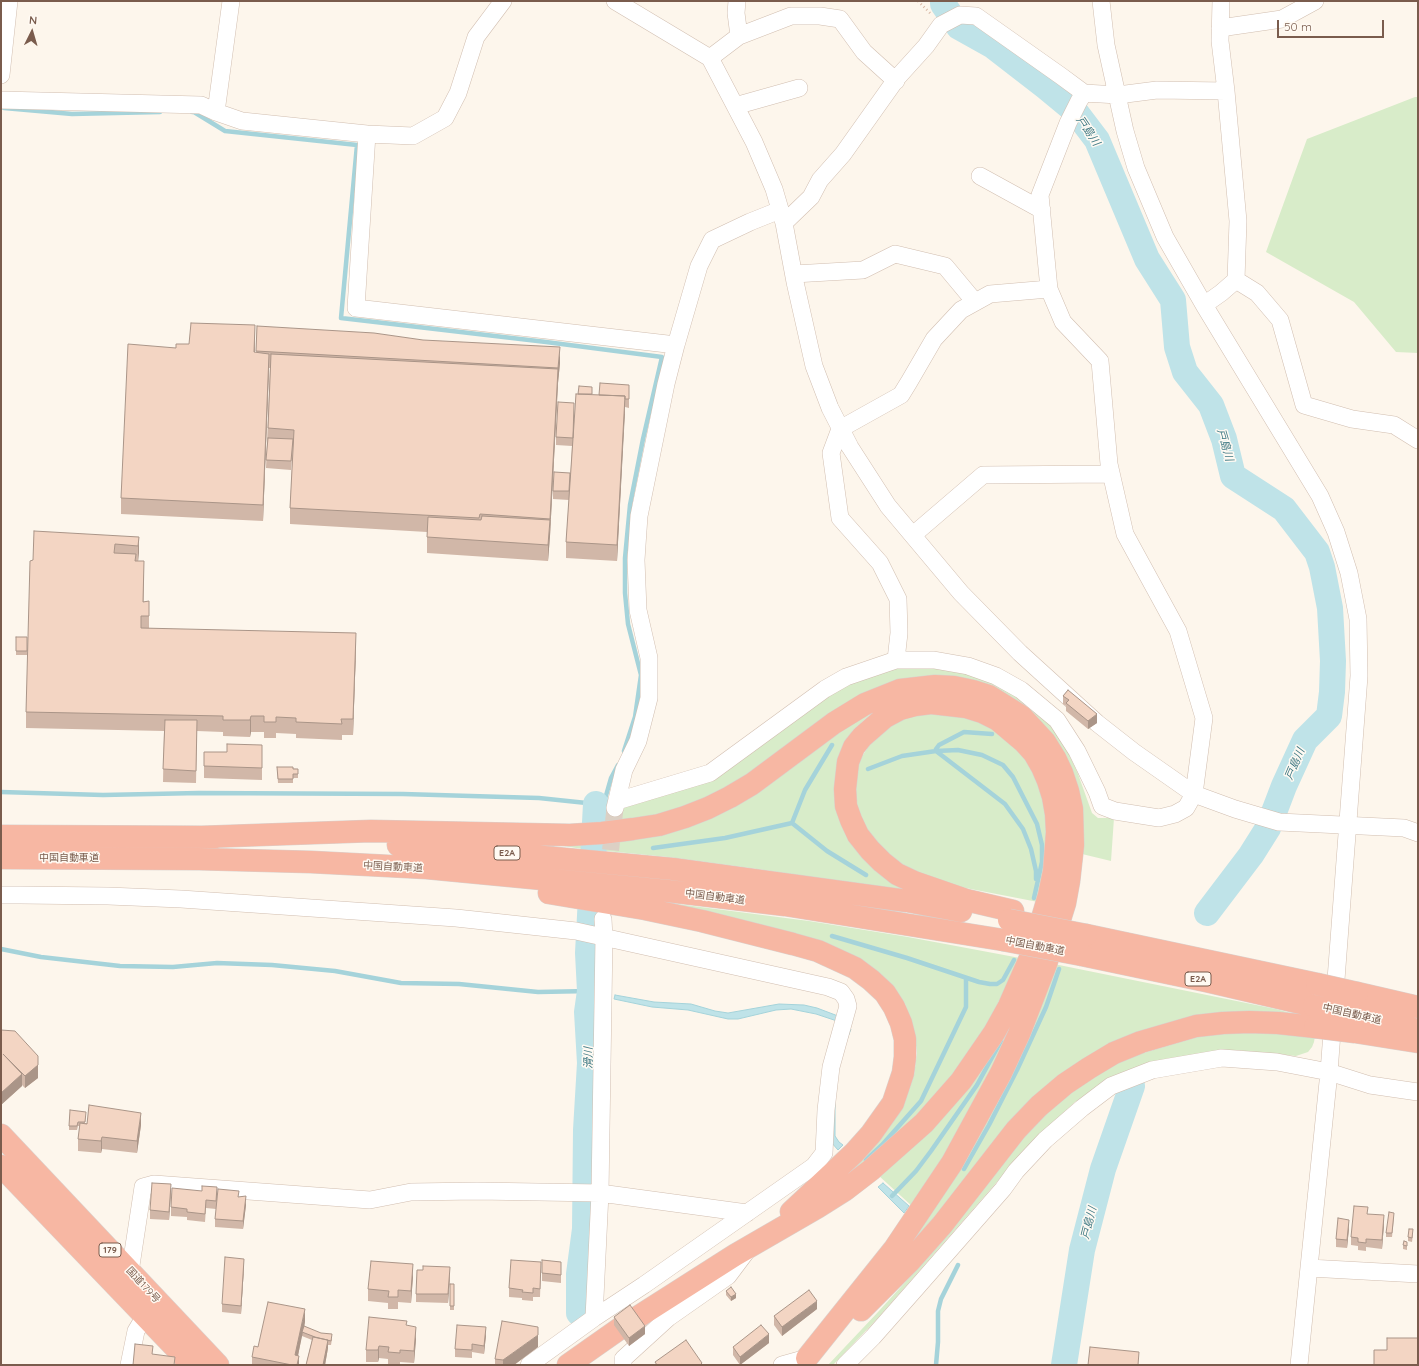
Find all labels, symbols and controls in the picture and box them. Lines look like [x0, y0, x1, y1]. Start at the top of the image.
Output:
north arrow [12, 12, 52, 52]
scale bar [1279, 12, 1386, 38]
text: N [28, 13, 38, 27]
text: 50 m [1284, 19, 1312, 34]
water label: 戸島川 [1073, 114, 1103, 148]
water label: 戸島川 [1214, 427, 1236, 463]
water label: 戸島川 [1282, 746, 1308, 782]
road number: E2A [494, 846, 520, 860]
street label: 中国自動車道 [39, 852, 99, 864]
street label: 中国自動車道 [363, 859, 423, 875]
street label: 中国自動車道 [684, 887, 746, 907]
street label: 中国自動車道 [1004, 934, 1066, 958]
road number: E2A [1185, 972, 1211, 986]
street label: 中国自動車道 [1321, 1001, 1383, 1027]
water label: 滑川 [582, 1047, 596, 1069]
water label: 戸島川 [1079, 1205, 1099, 1241]
road number: 179 [99, 1243, 121, 1257]
street label: 国道179号 [123, 1265, 163, 1305]

